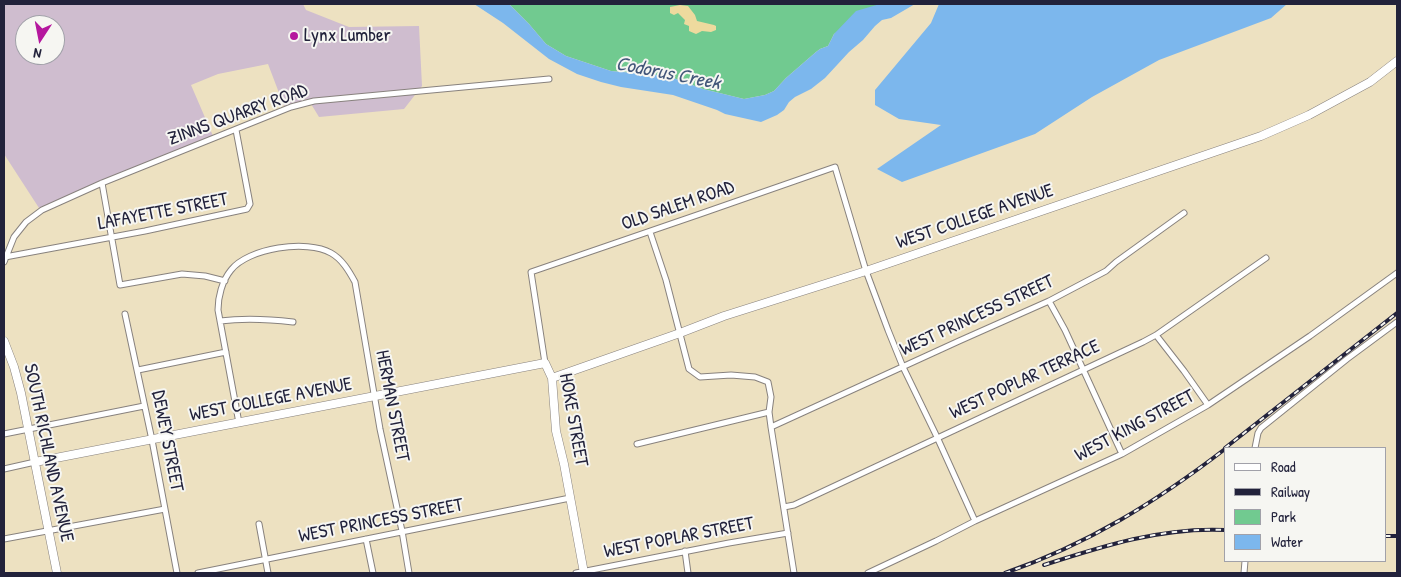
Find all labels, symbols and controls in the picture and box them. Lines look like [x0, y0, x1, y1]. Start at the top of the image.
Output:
north arrow [15, 15, 65, 65]
place label: Lynx Lumber [304, 25, 391, 47]
marker: Lynx Lumber [288, 30, 300, 42]
text: N [32, 44, 43, 64]
water label: Codorus Creek [614, 52, 722, 96]
street label: ZINNS QUARRY ROAD [165, 79, 311, 151]
street label: OLD SALEM ROAD [619, 176, 737, 236]
street label: WEST COLLEGE AVENUE [893, 179, 1057, 255]
street label: LAFAYETTE STREET [96, 188, 230, 236]
street label: WEST PRINCESS STREET [897, 270, 1057, 362]
street label: WEST POPLAR TERRACE [946, 335, 1104, 425]
street label: HERMAN STREET [370, 348, 414, 464]
street label: SOUTH RICHLAND AVENUE [18, 362, 78, 544]
street label: HOKE STREET [554, 372, 592, 468]
street label: WEST COLLEGE AVENUE [188, 373, 354, 427]
street label: WEST KING STREET [1071, 385, 1199, 467]
street label: DEWEY STREET [146, 389, 188, 493]
legend [1224, 447, 1386, 562]
text: Road [1271, 456, 1296, 477]
text: Railway [1271, 481, 1310, 502]
street label: WEST PRINCESS STREET [297, 494, 465, 548]
text: Park [1271, 506, 1296, 527]
street label: WEST POPLAR STREET [602, 512, 756, 564]
text: Water [1271, 531, 1303, 552]

